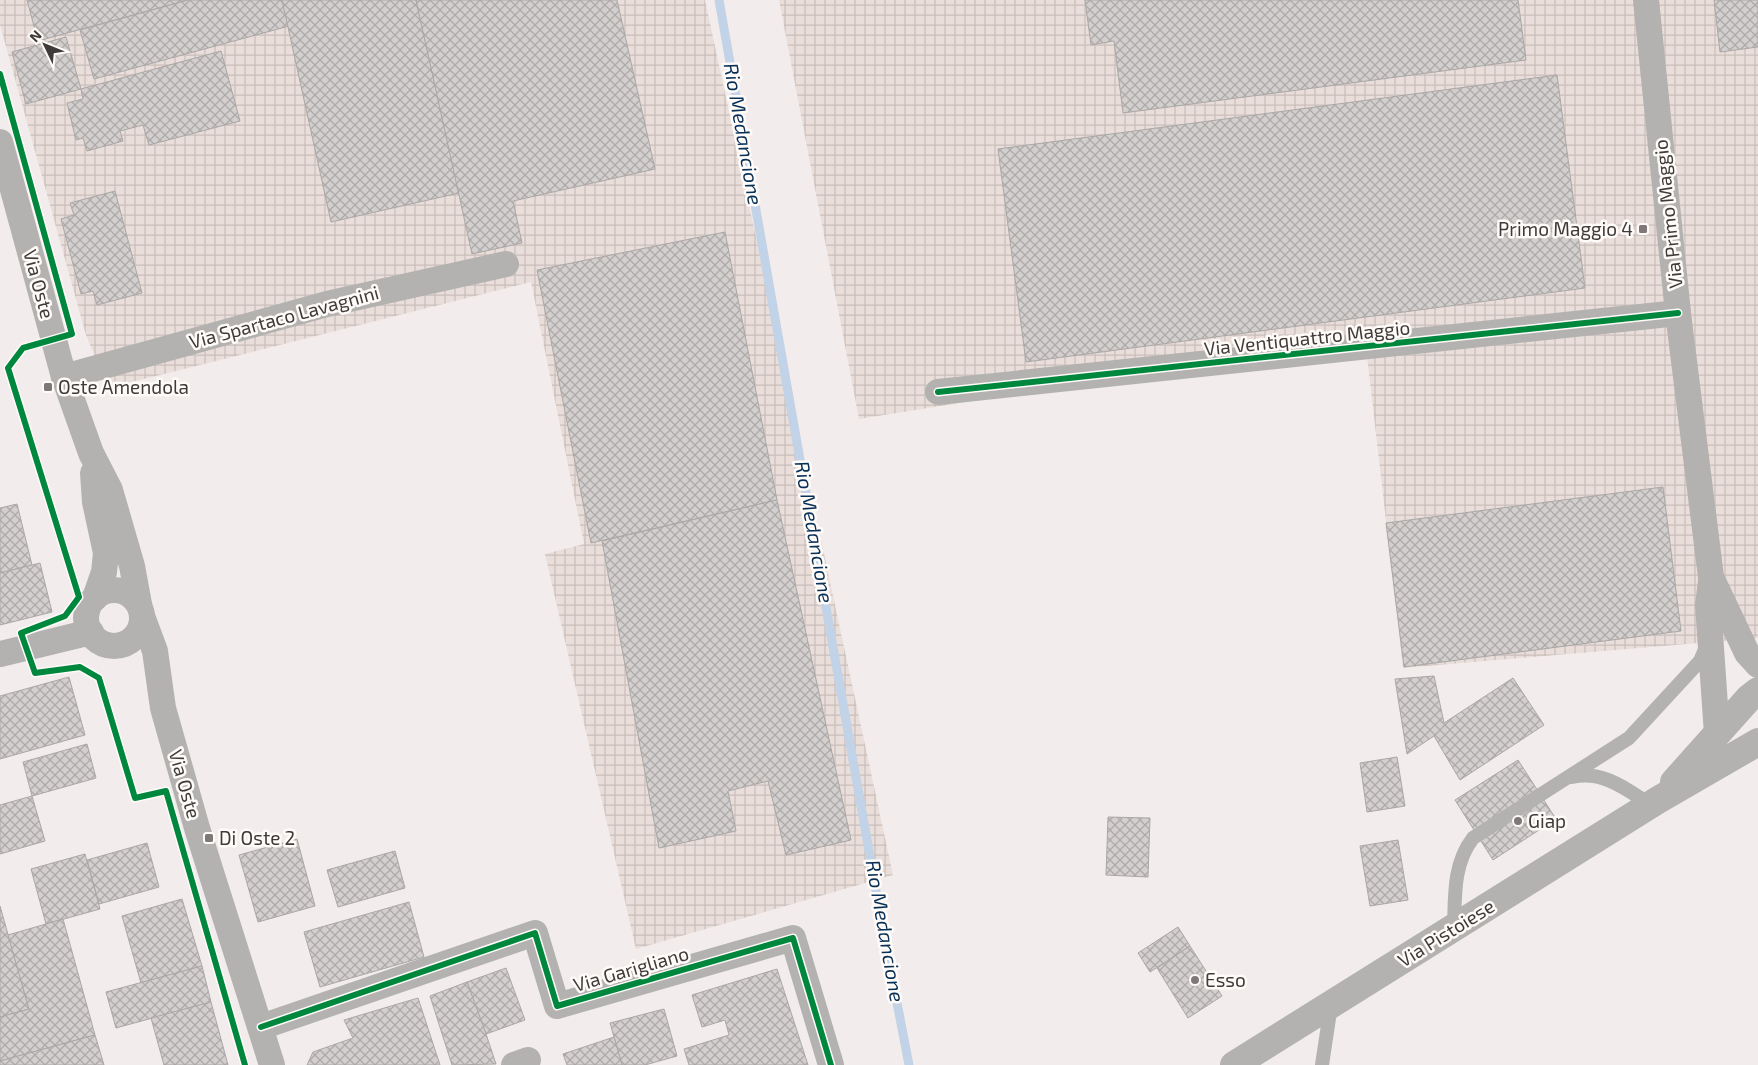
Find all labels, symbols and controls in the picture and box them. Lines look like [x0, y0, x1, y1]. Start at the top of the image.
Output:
north arrow [20, 20, 70, 70]
text: N [25, 26, 45, 45]
water label: Rio Medancione [720, 61, 768, 207]
street label: Via Primo Maggio [1648, 138, 1687, 290]
place label: Primo Maggio 4 [1498, 217, 1633, 240]
marker: Primo Maggio 4 [1637, 223, 1649, 235]
street label: Via Oste [19, 247, 60, 321]
street label: Via Spartaco Lavagnini [187, 280, 381, 353]
street label: Via Ventiquattro Maggio [1203, 315, 1411, 360]
place label: Oste Amendola [58, 375, 189, 398]
marker: Oste Amendola [42, 381, 54, 393]
water label: Rio Medancione [791, 459, 839, 605]
street label: Via Oste [165, 747, 206, 821]
place label: Giap [1528, 809, 1566, 832]
marker: Giap [1512, 815, 1524, 827]
place label: Di Oste 2 [219, 826, 295, 849]
marker: Di Oste 2 [203, 832, 215, 844]
water label: Rio Medancione [862, 858, 910, 1004]
street label: Via Pistoiese [1393, 894, 1498, 971]
street label: Via Garigliano [571, 941, 691, 996]
place label: Esso [1205, 968, 1246, 991]
marker: Esso [1189, 974, 1201, 986]

